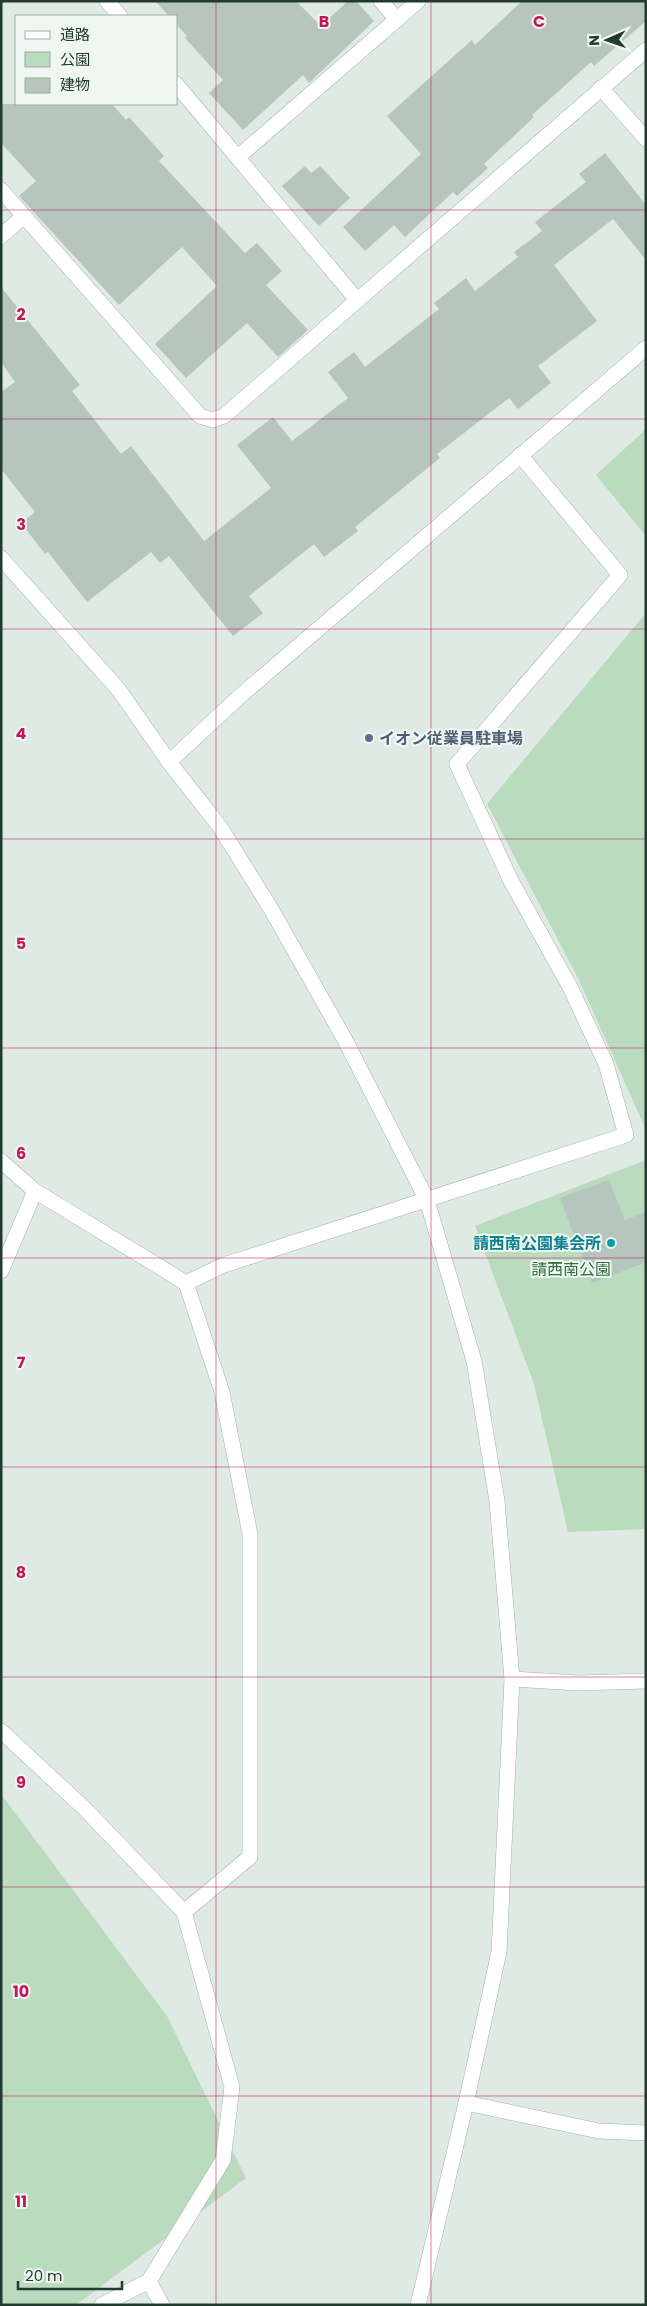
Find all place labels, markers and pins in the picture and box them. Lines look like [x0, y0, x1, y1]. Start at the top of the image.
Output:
place label: イオン従業員駐車場 [379, 727, 523, 750]
marker: イオン従業員駐車場 [363, 732, 375, 744]
place label: 請西南公園集会所 [473, 1232, 601, 1255]
marker: 請西南公園集会所 [605, 1237, 617, 1249]

